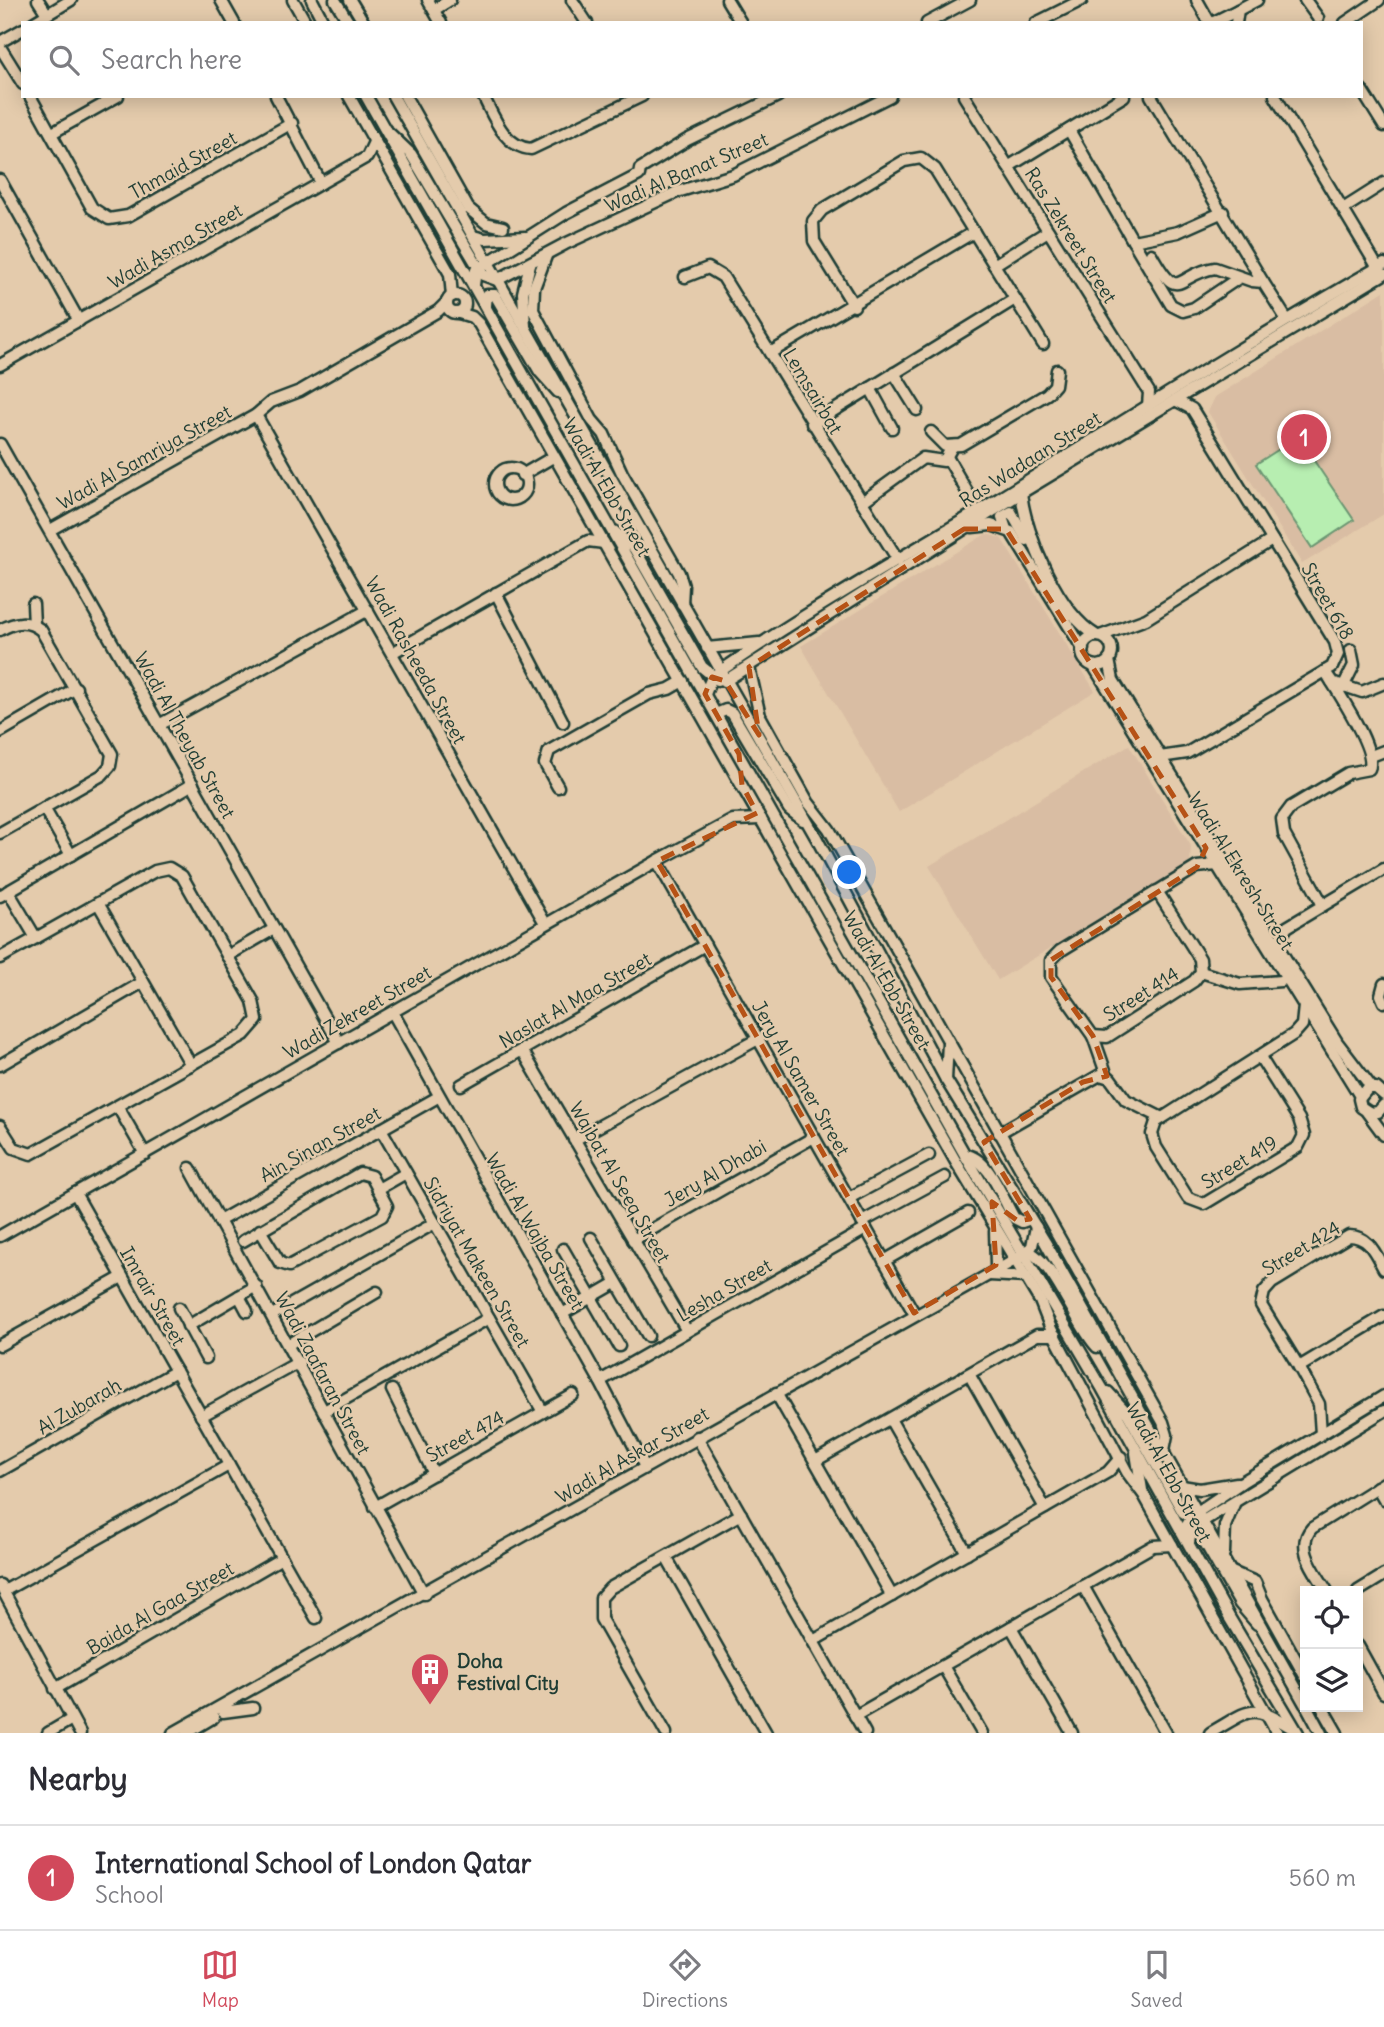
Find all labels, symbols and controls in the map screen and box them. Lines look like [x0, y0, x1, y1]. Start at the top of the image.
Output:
search box [21, 21, 1363, 98]
icon: search [45, 41, 83, 79]
text: Search here [101, 43, 242, 76]
street label: Thmaid Street [125, 126, 241, 204]
street label: Wadi Al Banat Street [601, 127, 771, 217]
street label: Ras Zekreet Street [1020, 163, 1122, 307]
street label: Wadi Asma Street [104, 198, 246, 294]
street label: Lemsairbat [778, 344, 848, 438]
street label: Wadi Al Samriya Street [53, 399, 235, 515]
street label: Ras Wadaan Street [955, 406, 1105, 512]
pin: 1 [1281, 411, 1327, 463]
street label: Wadi Al Ebb Street [558, 414, 656, 560]
street label: Street 618 [1296, 558, 1360, 644]
street label: Wadi Rasheeda Street [360, 572, 472, 748]
street label: Wadi Al Theyab Street [129, 647, 241, 823]
street label: Wadi Al Ekresh Street [1183, 788, 1299, 954]
your location [832, 855, 866, 889]
street label: Wadi Al Ebb Street [838, 907, 936, 1053]
street label: Naslat Al Maa Street [495, 947, 655, 1053]
street label: Wadi Zekreet Street [279, 960, 435, 1064]
street label: Street 414 [1099, 961, 1183, 1027]
street label: Jery Al Samer Street [747, 996, 855, 1160]
street label: Wajbat Al Seeq Street [564, 1097, 676, 1267]
street label: Ain Sinan Street [255, 1101, 385, 1187]
street label: Street 419 [1197, 1130, 1281, 1194]
street label: Jery Al Dhabi [660, 1134, 770, 1212]
street label: Wadi Al Wajba Street [480, 1149, 590, 1313]
street label: Sidriyat Makeen Street [418, 1172, 536, 1352]
street label: Street 424 [1257, 1215, 1345, 1281]
street label: Imrair Street [115, 1242, 191, 1350]
street label: Lesha Street [672, 1253, 776, 1327]
street label: Wadi Zaafaran Street [270, 1288, 376, 1458]
street label: Al Zubarah [33, 1372, 125, 1440]
street label: Wadi Al Ebb Street [1121, 1398, 1217, 1546]
street label: Wadi Al Askar Street [551, 1401, 713, 1509]
street label: Street 474 [422, 1405, 508, 1467]
street label: Baida Al Gaa Street [82, 1556, 238, 1660]
map controls [1300, 1586, 1363, 1712]
button: locate [1300, 1586, 1363, 1649]
place label: Doha Festival City [457, 1649, 559, 1695]
button: layers [1300, 1649, 1363, 1712]
building icon: Doha Festival City [409, 1651, 451, 1706]
text: Nearby [28, 1760, 128, 1798]
text: International School of London Qatar [95, 1847, 531, 1880]
text: 1 [46, 1863, 56, 1892]
text: 560 m [1289, 1863, 1356, 1892]
text: School [95, 1880, 164, 1909]
tab: Map [201, 1946, 239, 2012]
tab: Directions [642, 1946, 728, 2012]
tab: Saved [1131, 1946, 1183, 2012]

